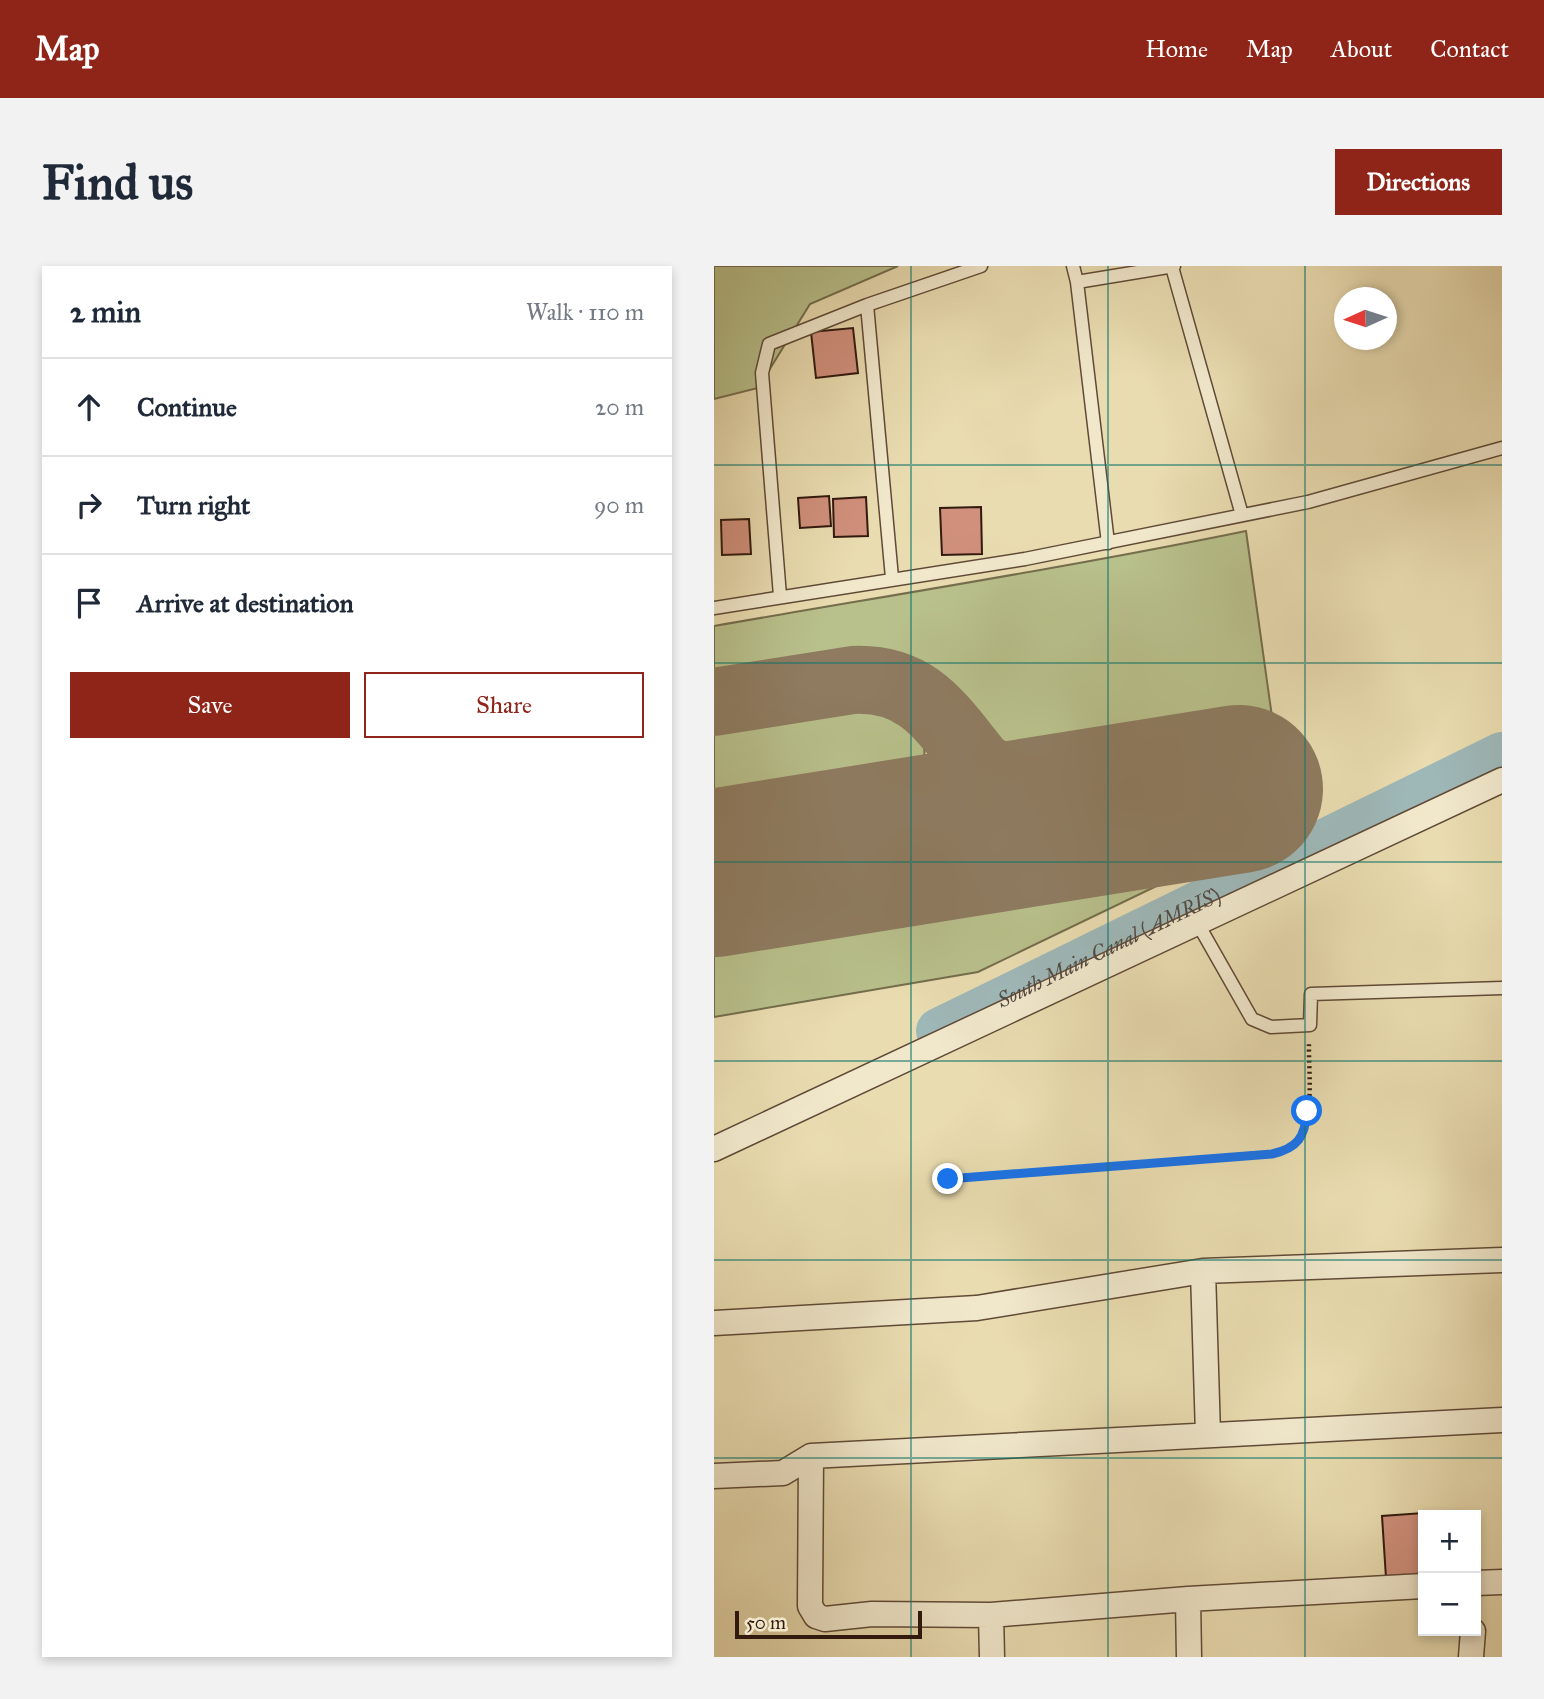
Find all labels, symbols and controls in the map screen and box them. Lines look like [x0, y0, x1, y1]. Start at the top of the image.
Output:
text: Map [35, 29, 99, 69]
text: Home [1145, 34, 1208, 64]
text: Map [1246, 34, 1293, 64]
text: About [1331, 34, 1392, 64]
text: Contact [1430, 34, 1509, 64]
button: Directions [1335, 149, 1502, 215]
text: Find us [42, 153, 193, 212]
north arrow [1334, 287, 1397, 350]
text: 2 min [70, 294, 141, 330]
text: Walk · 110 m [526, 298, 644, 326]
icon: ahead [70, 388, 108, 426]
text: Continue [137, 391, 237, 423]
text: 20 m [595, 393, 644, 421]
icon: right [70, 486, 108, 524]
text: Turn right [137, 489, 250, 521]
text: 90 m [594, 491, 644, 519]
icon: arrive [70, 584, 108, 622]
text: Arrive at destination [137, 587, 354, 619]
button: Save [70, 672, 350, 738]
button: Share [364, 672, 644, 738]
water label: South Main Canal (AMRIS) [992, 882, 1225, 1014]
route start [1291, 1095, 1322, 1126]
route end [932, 1163, 963, 1194]
map controls [1418, 1510, 1481, 1636]
button: + [1418, 1510, 1481, 1573]
button: − [1418, 1573, 1481, 1636]
scale bar [735, 1608, 922, 1640]
text: 50 m [746, 1611, 786, 1634]

